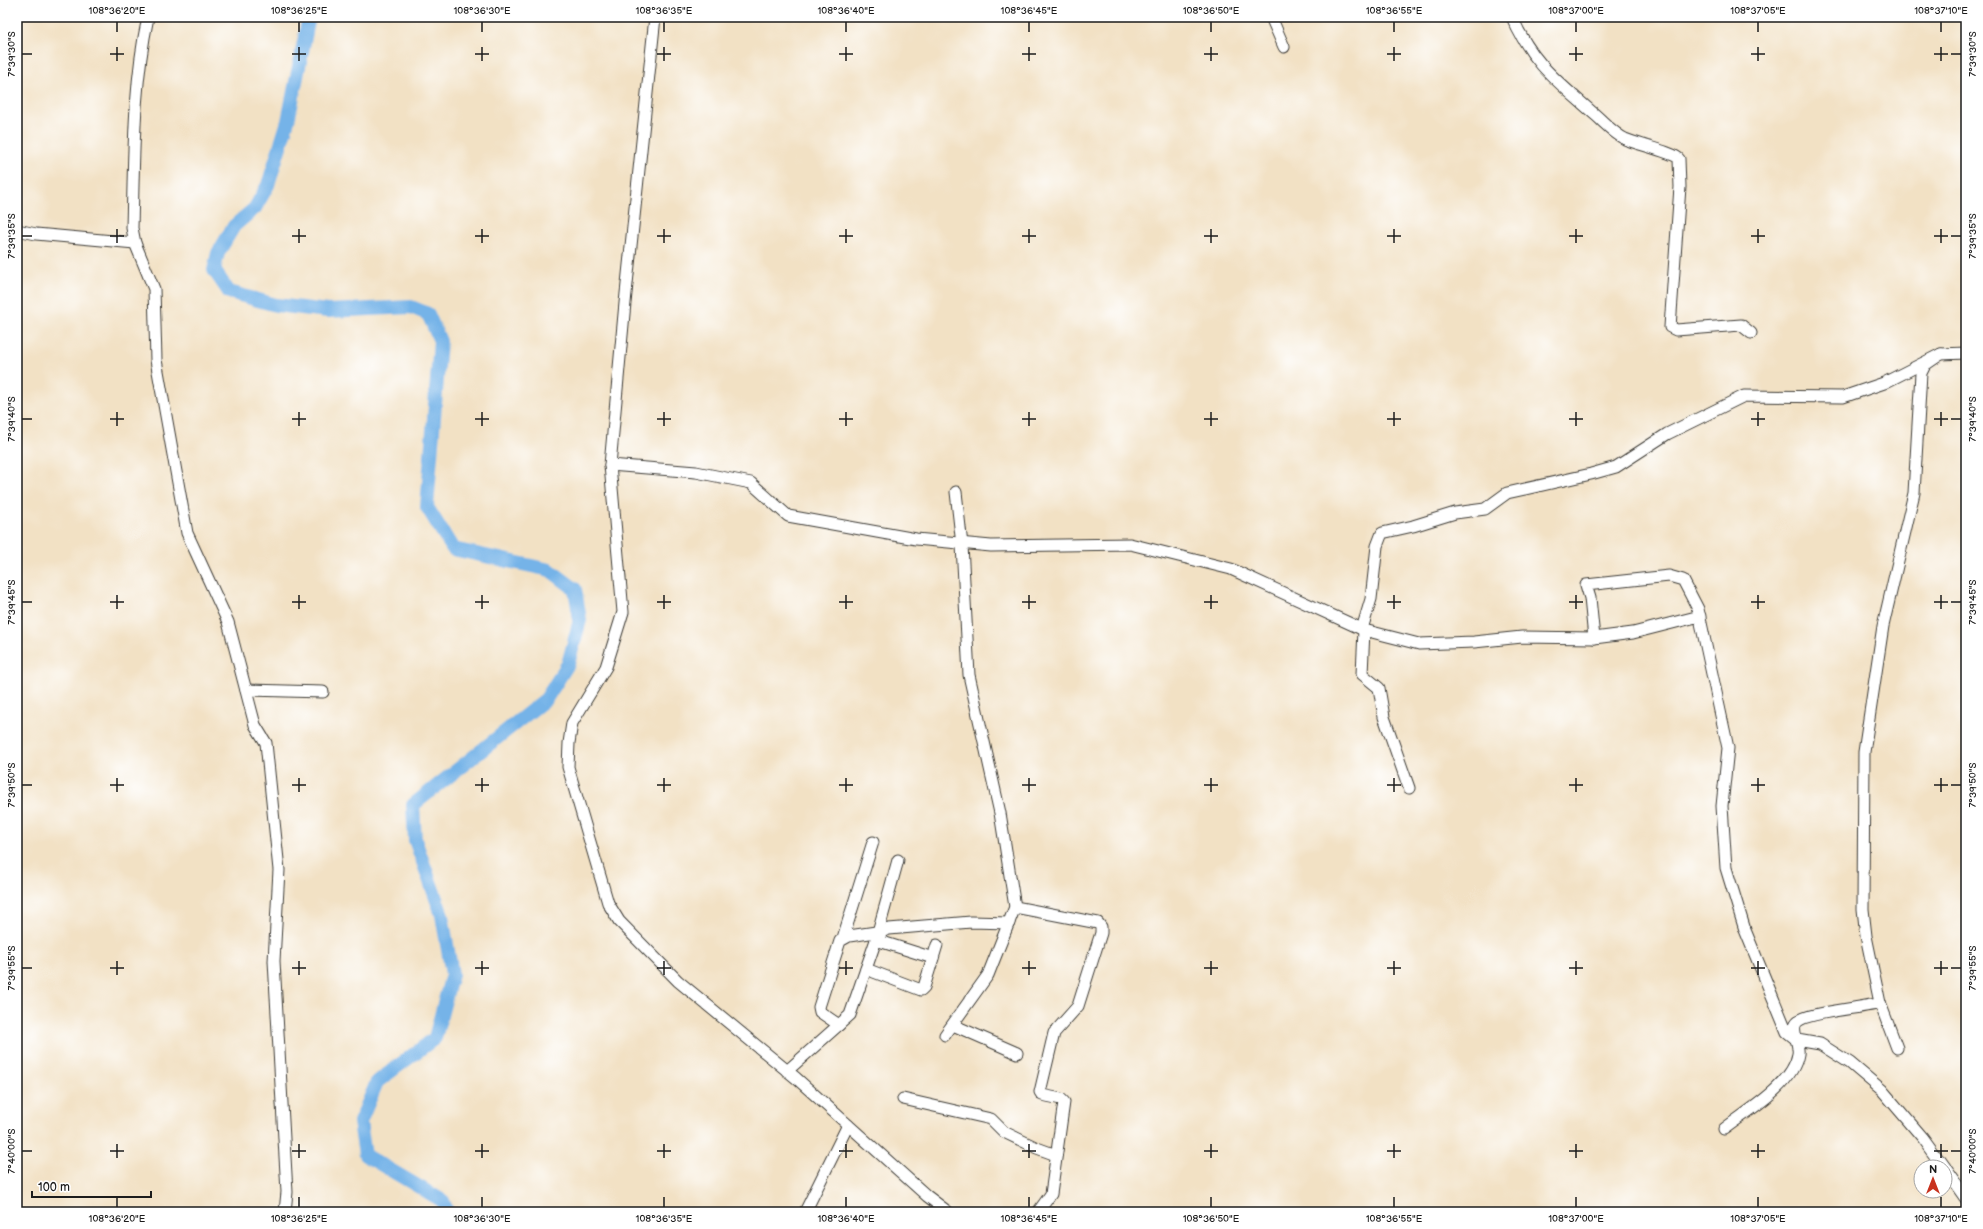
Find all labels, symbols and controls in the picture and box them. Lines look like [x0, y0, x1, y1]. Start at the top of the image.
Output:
text: 108°36'20"E [89, 5, 146, 17]
text: 108°36'25"E [271, 5, 328, 17]
text: 108°36'30"E [453, 5, 511, 17]
text: 108°36'35"E [636, 5, 693, 17]
text: 108°36'40"E [818, 5, 875, 17]
text: 108°36'45"E [1001, 5, 1058, 17]
text: 108°36'50"E [1183, 5, 1240, 17]
text: 108°36'55"E [1366, 5, 1423, 17]
text: 108°37'00"E [1548, 5, 1604, 17]
text: 108°37'05"E [1730, 5, 1786, 17]
text: 108°37'10"E [1914, 5, 1968, 17]
text: 7°39'30"S [6, 31, 18, 77]
text: 7°39'30"S [1967, 31, 1979, 77]
text: 7°39'35"S [6, 213, 18, 259]
text: 7°39'35"S [1967, 213, 1979, 259]
text: 7°39'40"S [6, 396, 18, 442]
text: 7°39'40"S [1967, 396, 1979, 442]
text: 7°39'45"S [6, 579, 18, 625]
text: 7°39'45"S [1967, 579, 1979, 625]
text: 7°39'50"S [6, 762, 18, 808]
text: 7°39'50"S [1967, 762, 1979, 808]
text: 7°39'55"S [6, 946, 18, 990]
text: 7°39'55"S [1967, 946, 1979, 990]
text: 7°40'00"S [6, 1128, 18, 1174]
text: 7°40'00"S [1967, 1128, 1979, 1174]
north arrow [1913, 1159, 1953, 1199]
text: N [1929, 1163, 1937, 1176]
scale bar [32, 1173, 151, 1199]
text: 100 m [38, 1180, 70, 1195]
text: 108°36'20"E [89, 1213, 146, 1225]
text: 108°36'25"E [271, 1213, 328, 1225]
text: 108°36'30"E [453, 1213, 511, 1225]
text: 108°36'35"E [636, 1213, 693, 1225]
text: 108°36'40"E [818, 1213, 875, 1225]
text: 108°36'45"E [1001, 1213, 1058, 1225]
text: 108°36'50"E [1183, 1213, 1240, 1225]
text: 108°36'55"E [1366, 1213, 1423, 1225]
text: 108°37'00"E [1548, 1213, 1604, 1225]
text: 108°37'05"E [1730, 1213, 1786, 1225]
text: 108°37'10"E [1914, 1213, 1968, 1225]

